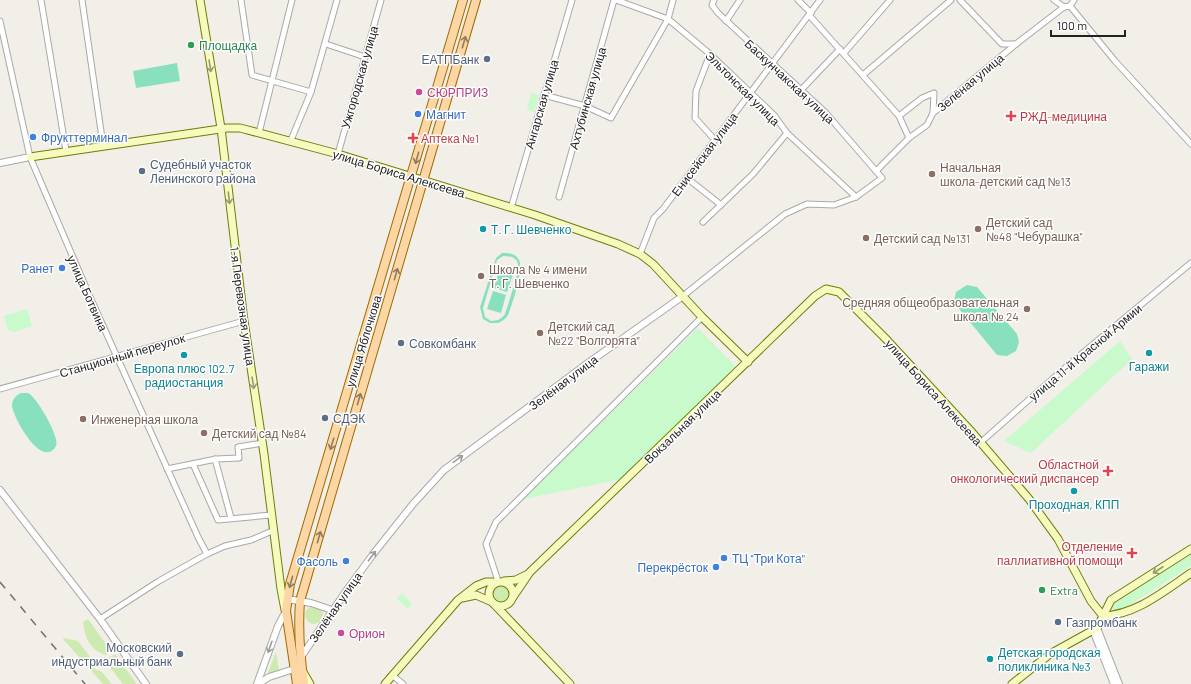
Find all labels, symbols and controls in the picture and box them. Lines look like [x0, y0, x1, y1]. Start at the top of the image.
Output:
scale bar [1051, 12, 1125, 38]
text: 100 m [1057, 18, 1087, 32]
street label: Ужгородская улица [338, 24, 381, 130]
one-way arrow [461, 35, 468, 48]
street label: Баскунчакская улица [742, 36, 838, 127]
place label: Площадка [199, 38, 257, 53]
marker: Площадка [186, 40, 196, 50]
street label: Ахтубинская улица [566, 45, 609, 151]
street label: Эльтонская улица [702, 48, 783, 129]
street label: Зелёная улица [934, 50, 1007, 115]
place label: ЕАТПБанк [422, 52, 480, 66]
marker: ЕАТПБанк [482, 54, 492, 64]
street label: Ангарская улица [522, 57, 561, 151]
one-way arrow [206, 59, 214, 72]
place label: СЮРПРИЗ [427, 85, 488, 99]
marker: СЮРПРИЗ [414, 87, 424, 97]
place label: Магнит [426, 107, 467, 121]
marker: Магнит [413, 109, 423, 119]
street label: Енисейская улица [668, 109, 741, 199]
place label: РЖД-медицина [1020, 109, 1107, 124]
marker: РЖД-медицина [1005, 110, 1017, 122]
place label: Фрукттерминал [41, 130, 128, 145]
place label: Аптека №1 [421, 131, 479, 145]
marker: Фрукттерминал [28, 132, 38, 142]
marker: Аптека №1 [408, 133, 418, 143]
street label: улица Бориса Алексеева [331, 146, 467, 201]
one-way arrow [413, 152, 420, 165]
place label: Судебный участок Ленинского района [150, 157, 256, 186]
place label: Начальная школа-детский сад №13 [940, 160, 1071, 189]
marker: Судебный участок Ленинского района [137, 166, 147, 176]
marker: Начальная школа-детский сад №13 [927, 169, 937, 179]
one-way arrow [225, 191, 233, 204]
place label: Детский сад №48 "Чебурашка" [986, 215, 1083, 244]
place label: Т. Г. Шевченко [491, 222, 572, 236]
marker: Т. Г. Шевченко [478, 224, 488, 234]
marker: Детский сад №48 "Чебурашка" [973, 224, 983, 234]
place label: Детский сад №131 [874, 231, 970, 246]
marker: Детский сад №131 [861, 233, 871, 243]
street label: 1-я Перевозная улица [227, 246, 258, 367]
street label: улица Ботвина [64, 253, 111, 334]
place label: Ранет [21, 261, 54, 275]
place label: Школа № 4 имени Т. Г. Шевченко [489, 262, 587, 290]
marker: Ранет [57, 263, 67, 273]
one-way arrow [393, 268, 400, 281]
marker: Школа № 4 имени Т. Г. Шевченко [476, 271, 486, 281]
street label: улица Яблочкова [342, 293, 385, 389]
place label: Средняя общеобразовательная школа № 24 [842, 295, 1019, 323]
street label: улица 11-й Красной Армии [1026, 301, 1145, 404]
marker: Средняя общеобразовательная школа № 24 [1022, 304, 1032, 314]
place label: Детский сад №22 "Волгорята" [548, 319, 640, 348]
marker: Детский сад №22 "Волгорята" [535, 328, 545, 338]
street label: Станционный переулок [58, 330, 187, 381]
place label: Совкомбанк [409, 336, 477, 350]
street label: улица Бориса Алексеева [882, 336, 985, 449]
marker: Совкомбанк [396, 338, 406, 348]
marker: Гаражи [1144, 348, 1154, 358]
marker: Европа плюс 102.7 радиостанция [179, 350, 189, 360]
street label: Зелёная улица [526, 351, 601, 413]
place label: Гаражи [1129, 359, 1169, 374]
place label: Европа плюс 102.7 радиостанция [134, 361, 235, 390]
one-way arrow [250, 376, 258, 389]
street label: Вокзальная улица [641, 386, 724, 467]
one-way arrow [356, 392, 364, 405]
place label: СДЭК [333, 411, 365, 426]
place label: Инженерная школа [91, 412, 199, 427]
marker: СДЭК [320, 413, 330, 423]
marker: Инженерная школа [78, 414, 88, 424]
place label: Детский сад №84 [212, 426, 307, 441]
marker: Детский сад №84 [199, 428, 209, 438]
one-way arrow [328, 437, 335, 450]
one-way arrow [452, 455, 463, 463]
place label: Областной онкологический диспансер [950, 457, 1099, 486]
marker: Областной онкологический диспансер [1102, 465, 1114, 477]
marker: Проходная, КПП [1069, 486, 1079, 496]
place label: Проходная, КПП [1029, 497, 1119, 512]
one-way arrow [316, 531, 323, 544]
place label: Отделение паллиативной помощи [997, 539, 1123, 568]
marker: Отделение паллиативной помощи [1126, 547, 1138, 559]
one-way arrow [367, 551, 376, 562]
place label: ТЦ "Три Кота" [732, 551, 805, 566]
marker: ТЦ "Три Кота" [719, 553, 729, 563]
place label: Фасоль [296, 554, 338, 568]
marker: Фасоль [341, 556, 351, 566]
place label: Перекрёсток [637, 560, 709, 575]
marker: Перекрёсток [711, 562, 721, 572]
one-way arrow [1152, 566, 1164, 574]
street label: Зелёная улица [306, 569, 365, 645]
one-way arrow [287, 575, 294, 588]
place label: Extra [1050, 583, 1078, 597]
marker: Extra [1037, 585, 1047, 595]
place label: Газпромбанк [1066, 615, 1138, 630]
marker: Газпромбанк [1053, 617, 1063, 627]
place label: Орион [349, 626, 385, 641]
marker: Орион [336, 628, 346, 638]
place label: Московский индустриальный банк [51, 640, 173, 669]
one-way arrow [266, 641, 274, 653]
place label: Детская городская поликлиника №3 [998, 645, 1100, 673]
marker: Московский индустриальный банк [175, 649, 185, 659]
marker: Детская городская поликлиника №3 [985, 654, 995, 664]

